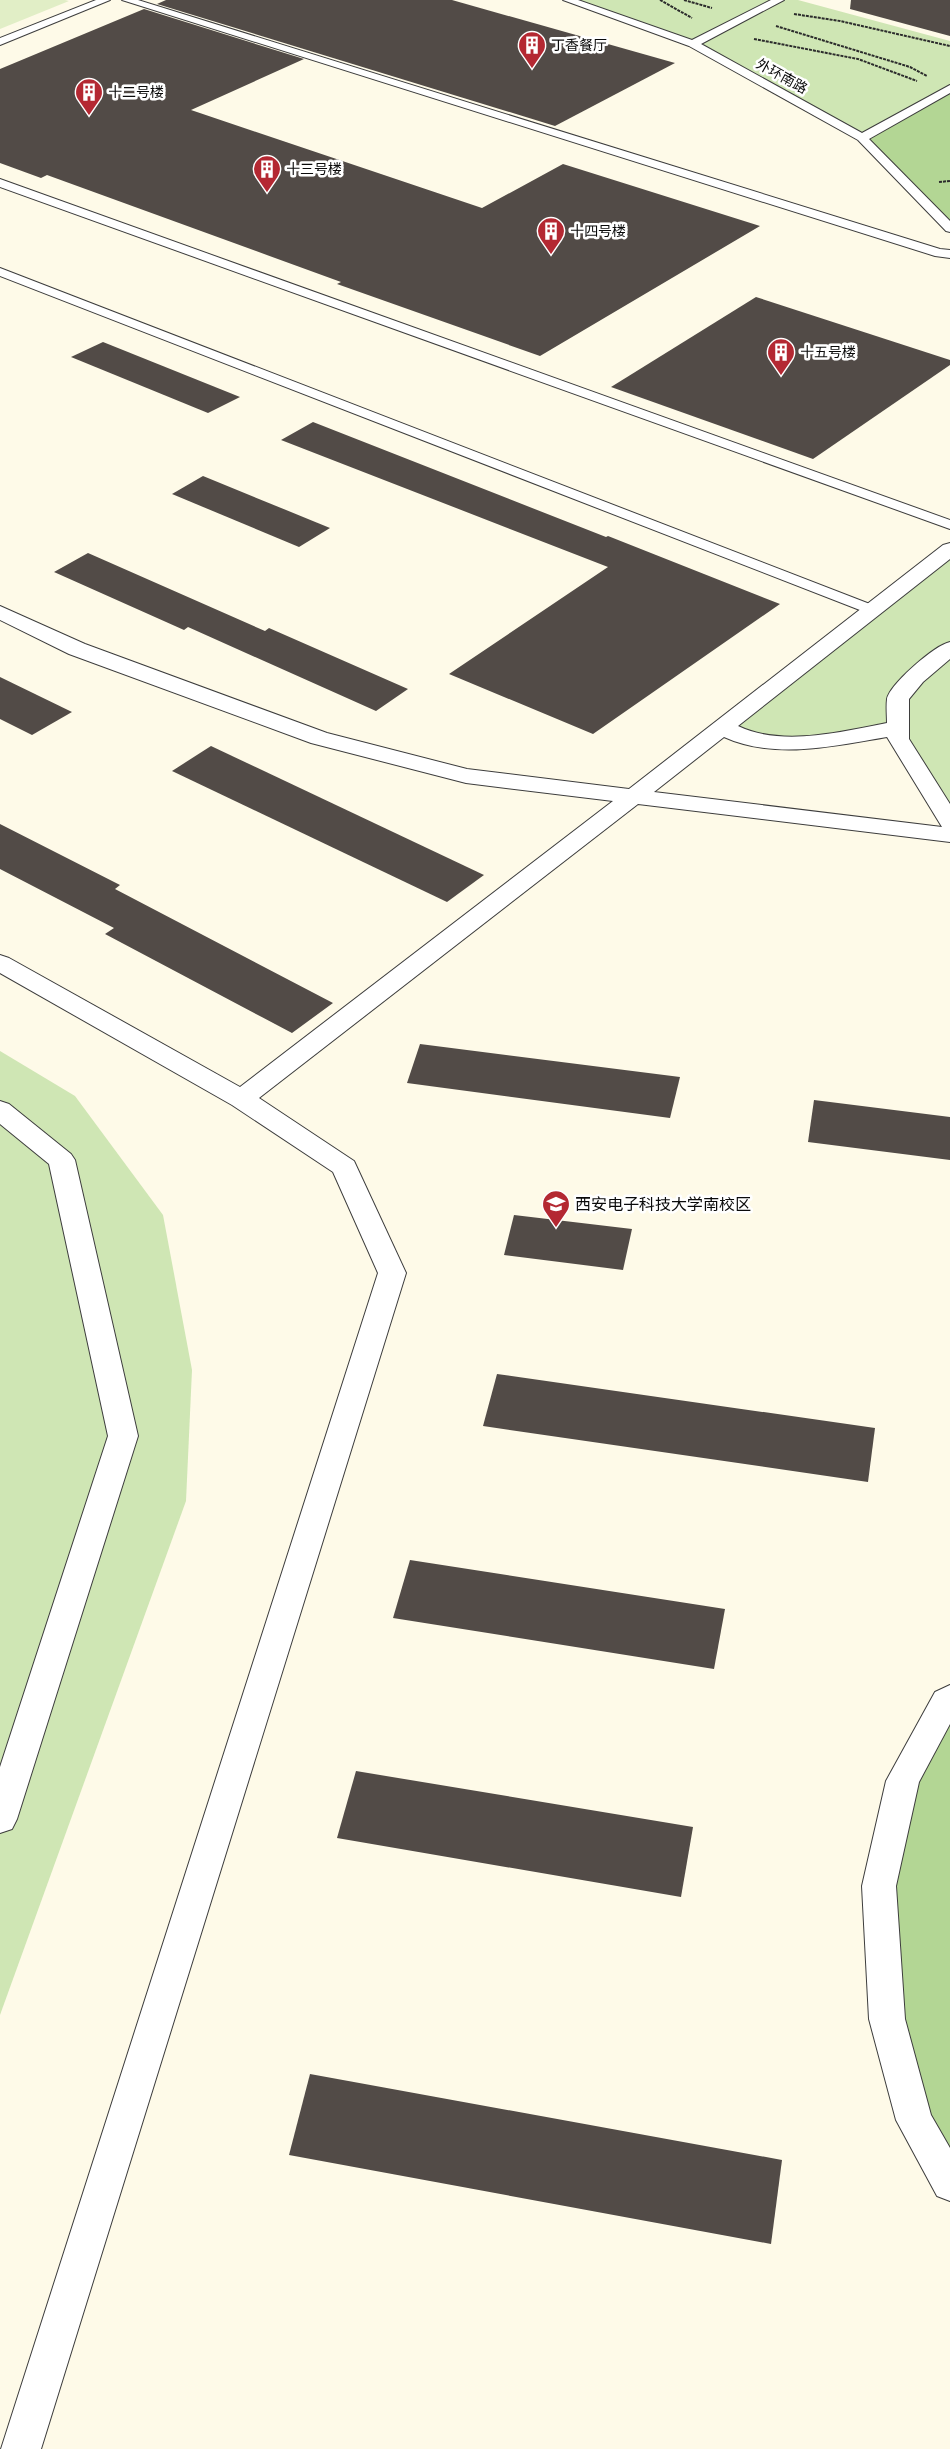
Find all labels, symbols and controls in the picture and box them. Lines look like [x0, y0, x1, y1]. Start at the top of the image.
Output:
building icon: 丁香餐厅 [517, 30, 547, 69]
place label: 丁香餐厅 [551, 38, 607, 53]
street label: 外环南路 [754, 55, 810, 97]
building icon: 十二号楼 [74, 77, 104, 116]
place label: 十二号楼 [108, 85, 164, 100]
building icon: 十三号楼 [252, 154, 282, 193]
place label: 十三号楼 [286, 162, 342, 177]
building icon: 十四号楼 [536, 216, 566, 255]
place label: 十四号楼 [570, 224, 626, 239]
building icon: 十五号楼 [766, 337, 796, 376]
place label: 十五号楼 [800, 345, 856, 360]
school or university icon: 西安电子科技大学南校区 [541, 1189, 571, 1228]
place label: 西安电子科技大学南校区 [575, 1196, 751, 1213]

